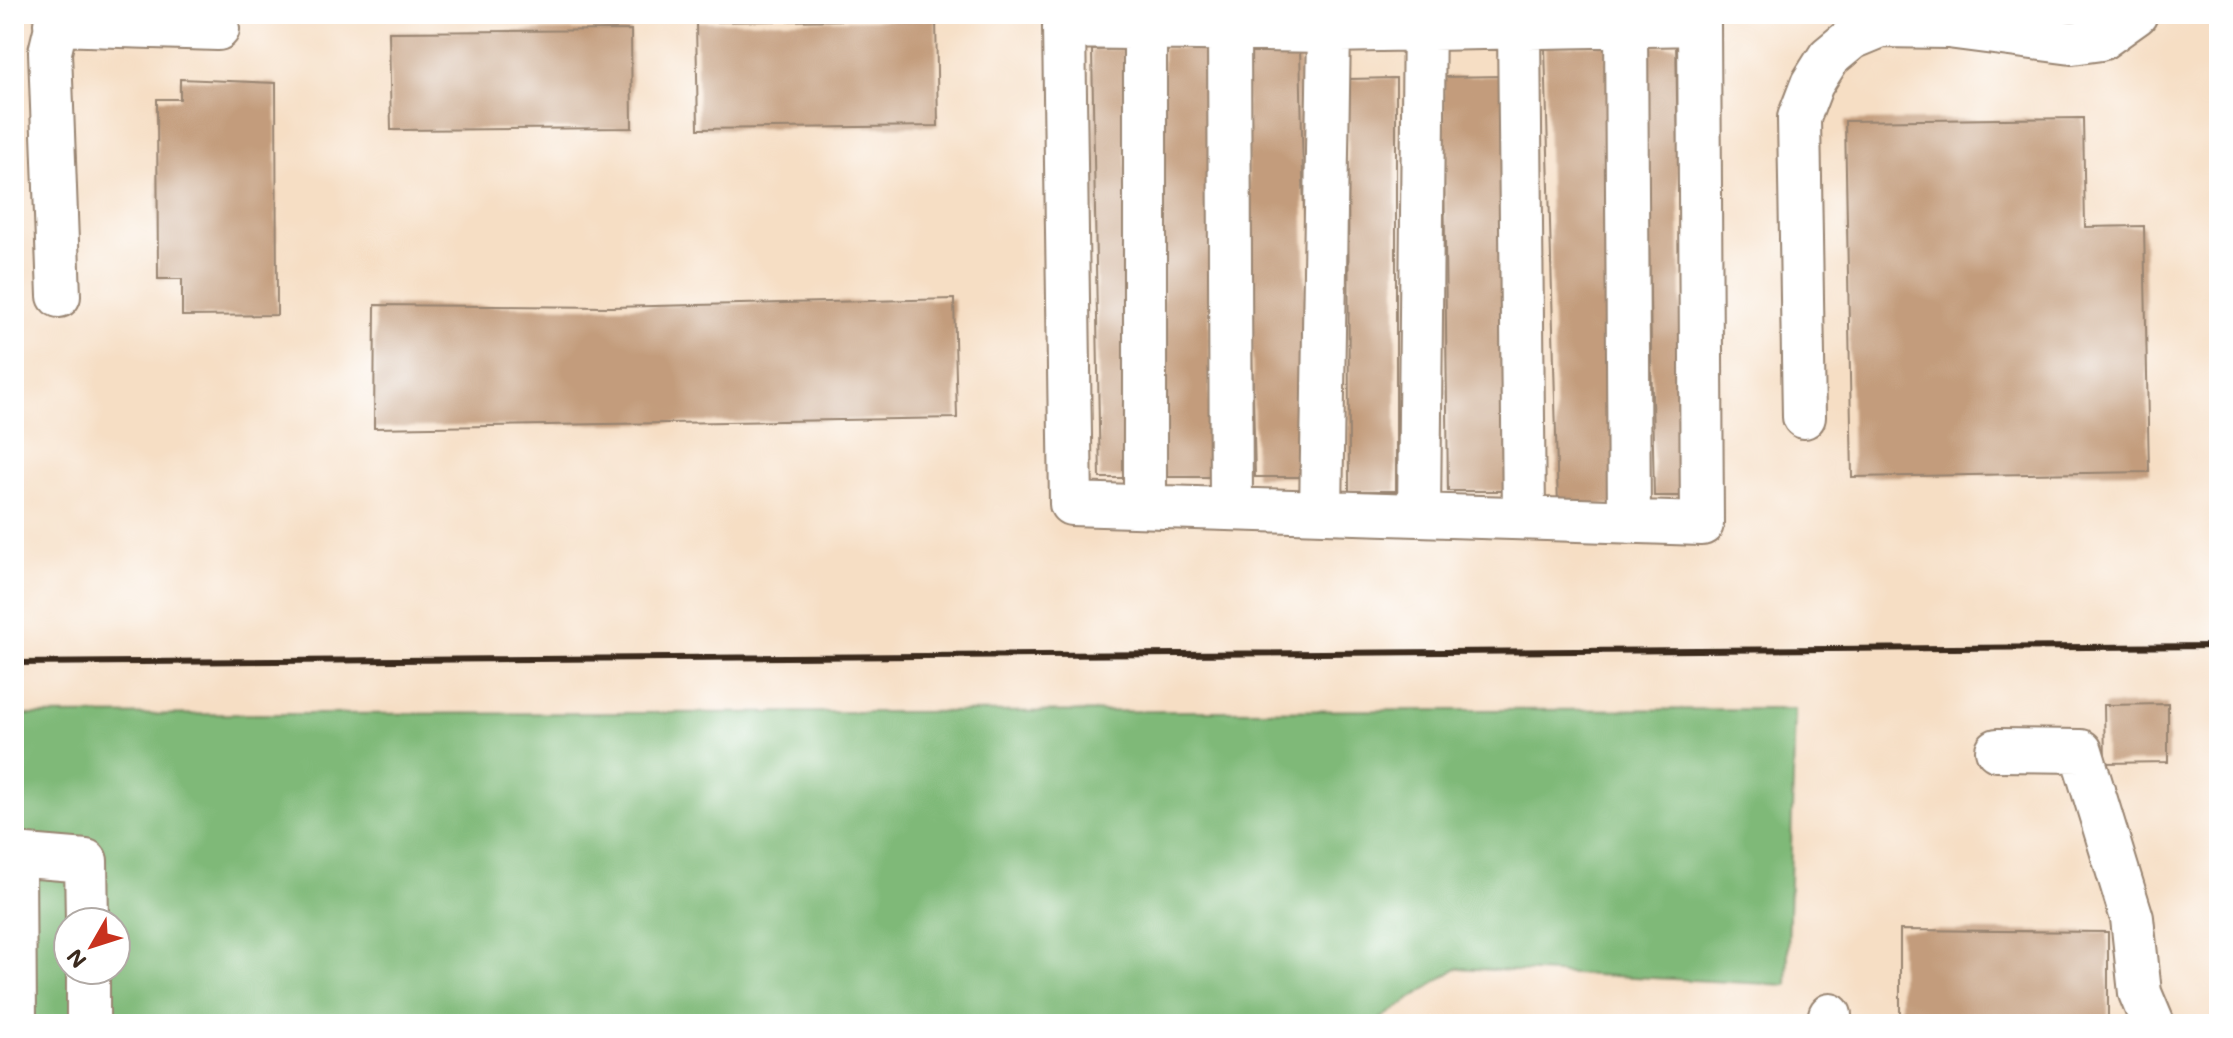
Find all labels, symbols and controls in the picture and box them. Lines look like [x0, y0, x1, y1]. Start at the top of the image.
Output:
north arrow [52, 906, 132, 986]
text: N [60, 943, 93, 975]

